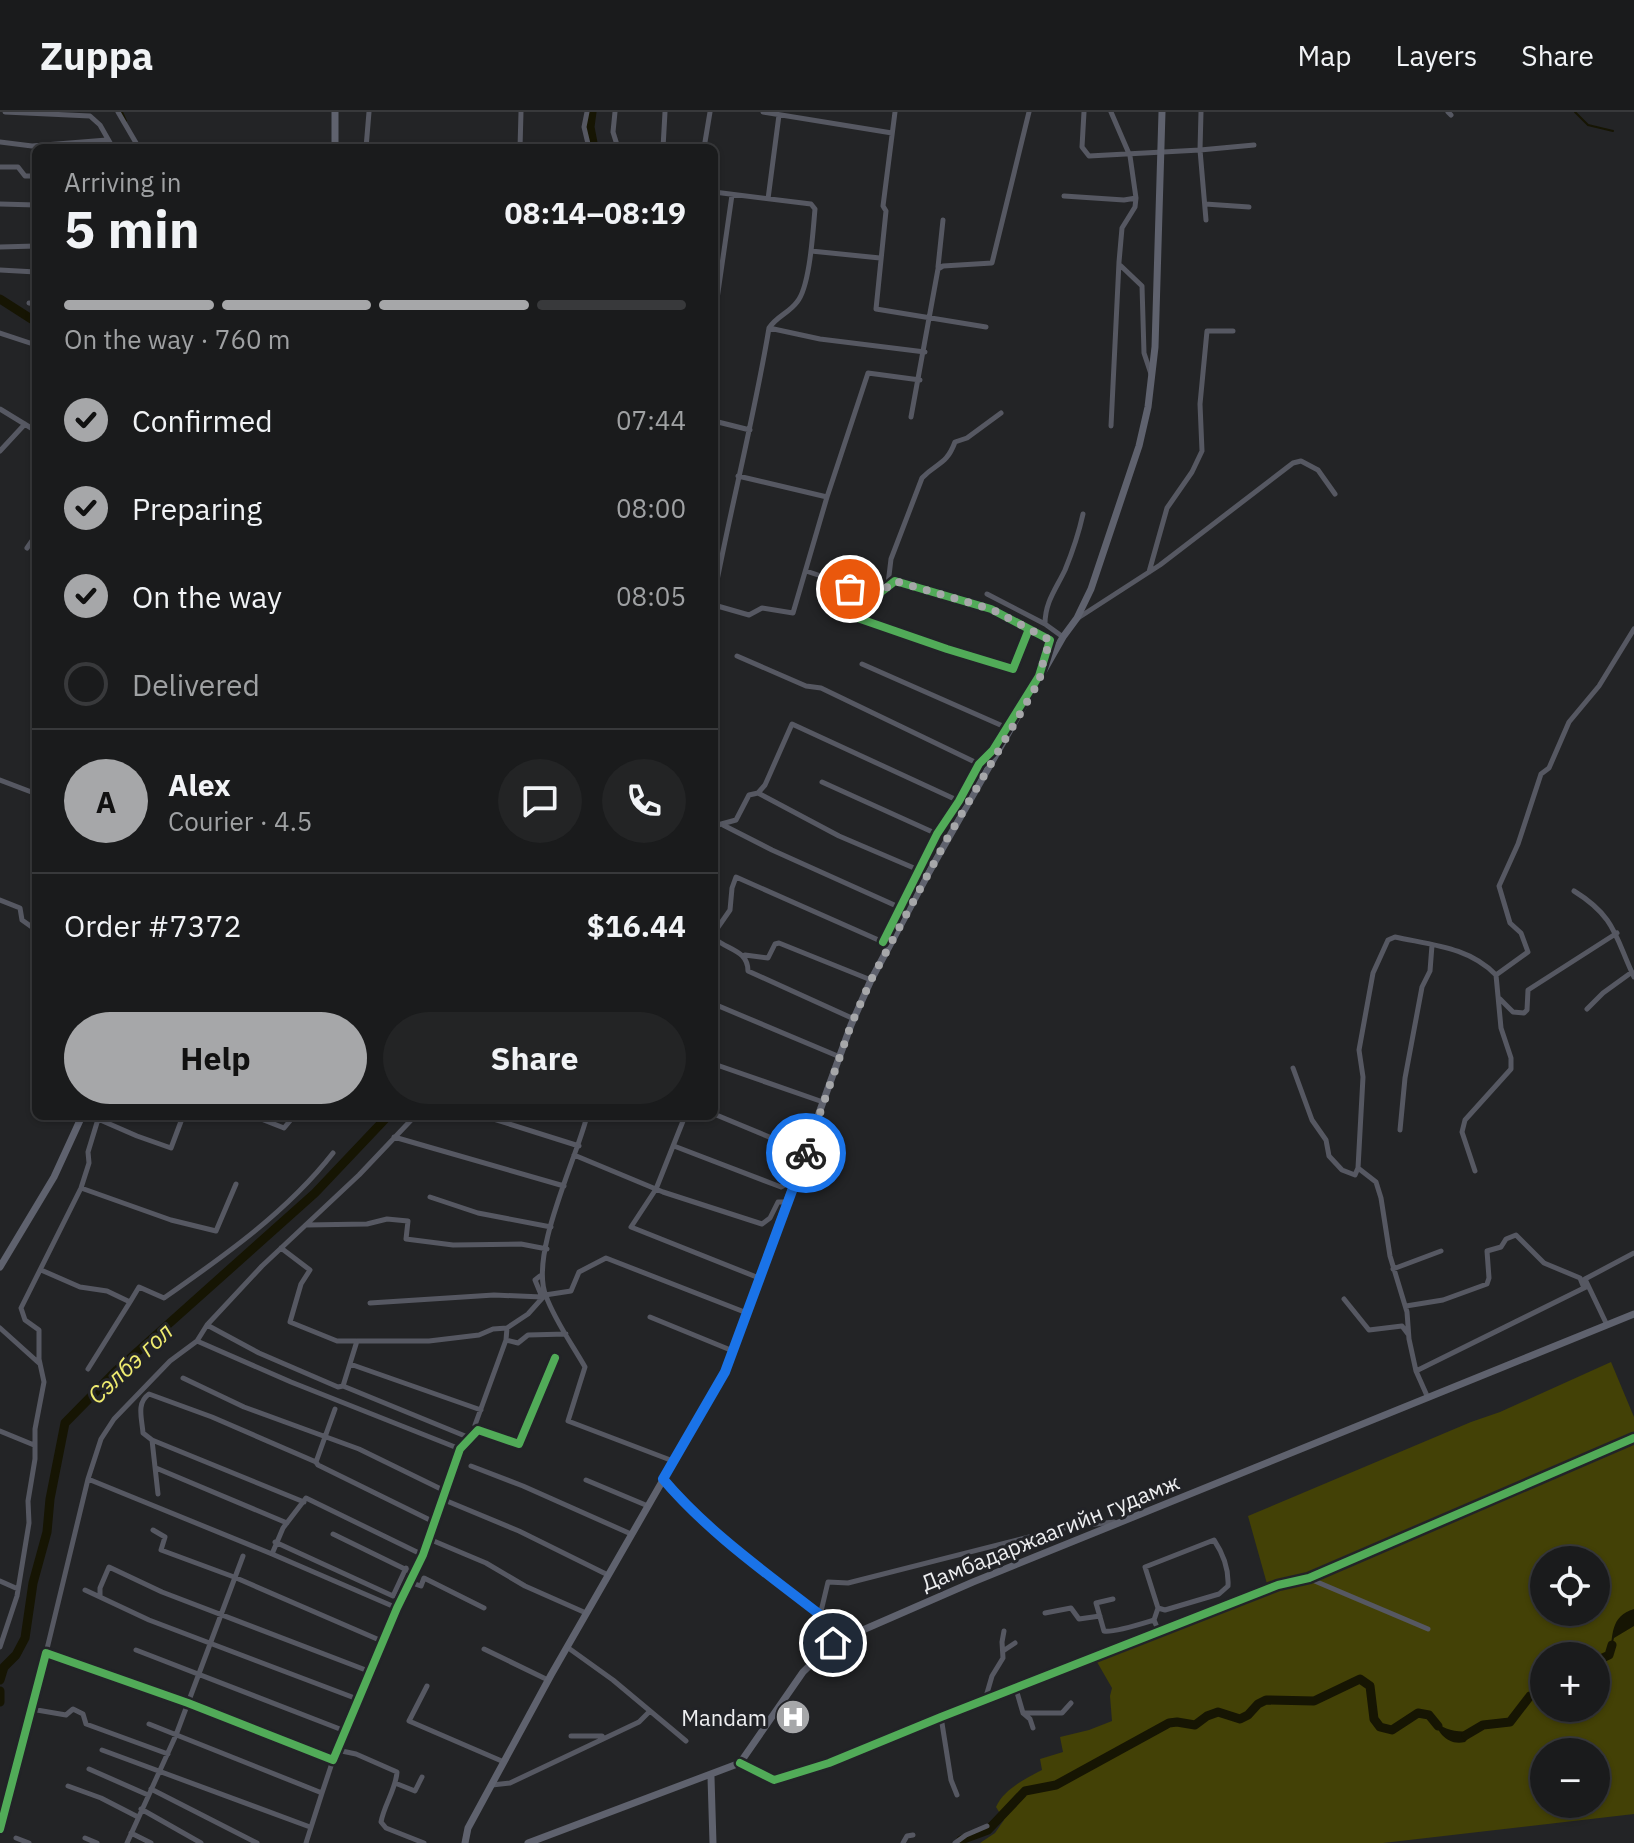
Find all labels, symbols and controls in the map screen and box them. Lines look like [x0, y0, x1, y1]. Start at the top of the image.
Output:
text: Zuppa [40, 31, 153, 80]
text: Map [1297, 37, 1351, 74]
text: Layers [1395, 37, 1477, 74]
text: Share [1521, 37, 1594, 74]
text: Arriving in [64, 165, 181, 199]
text: 08:14–08:19 [505, 193, 686, 232]
text: 5 min [64, 195, 200, 262]
text: On the way · 760 m [64, 322, 290, 356]
icon: check [64, 398, 108, 442]
text: Confirmed [132, 401, 273, 440]
text: 07:44 [616, 403, 686, 437]
icon: check [64, 486, 108, 530]
text: Preparing [132, 489, 262, 528]
text: 08:00 [616, 491, 686, 525]
pin [816, 555, 884, 623]
icon: bag [828, 567, 872, 611]
icon: check [64, 574, 108, 618]
text: On the way [132, 577, 282, 616]
text: 08:05 [616, 579, 686, 613]
text: Delivered [132, 665, 260, 704]
button: chat [498, 759, 582, 843]
button: phone [602, 759, 686, 843]
text: Alex [168, 765, 231, 804]
text: A [96, 782, 116, 821]
text: Courier · 4.5 [168, 804, 312, 838]
text: Order #7372 [64, 906, 241, 945]
text: $16.44 [587, 906, 686, 945]
button: Help [64, 1012, 367, 1104]
button: Share [383, 1012, 686, 1104]
courier [766, 1113, 846, 1193]
icon: bike [784, 1131, 828, 1175]
water label: Сэлбэ гол [80, 1315, 180, 1411]
street label: Дамбадаржаагийн гудамж [917, 1467, 1184, 1597]
map controls [1530, 1546, 1610, 1818]
button: locate [1530, 1546, 1610, 1626]
pin [799, 1609, 867, 1677]
icon: home [811, 1621, 855, 1665]
button: + [1530, 1642, 1610, 1722]
hospital icon: Mandam [774, 1698, 812, 1736]
place label: Mandam [681, 1703, 767, 1732]
button: − [1530, 1738, 1610, 1818]

